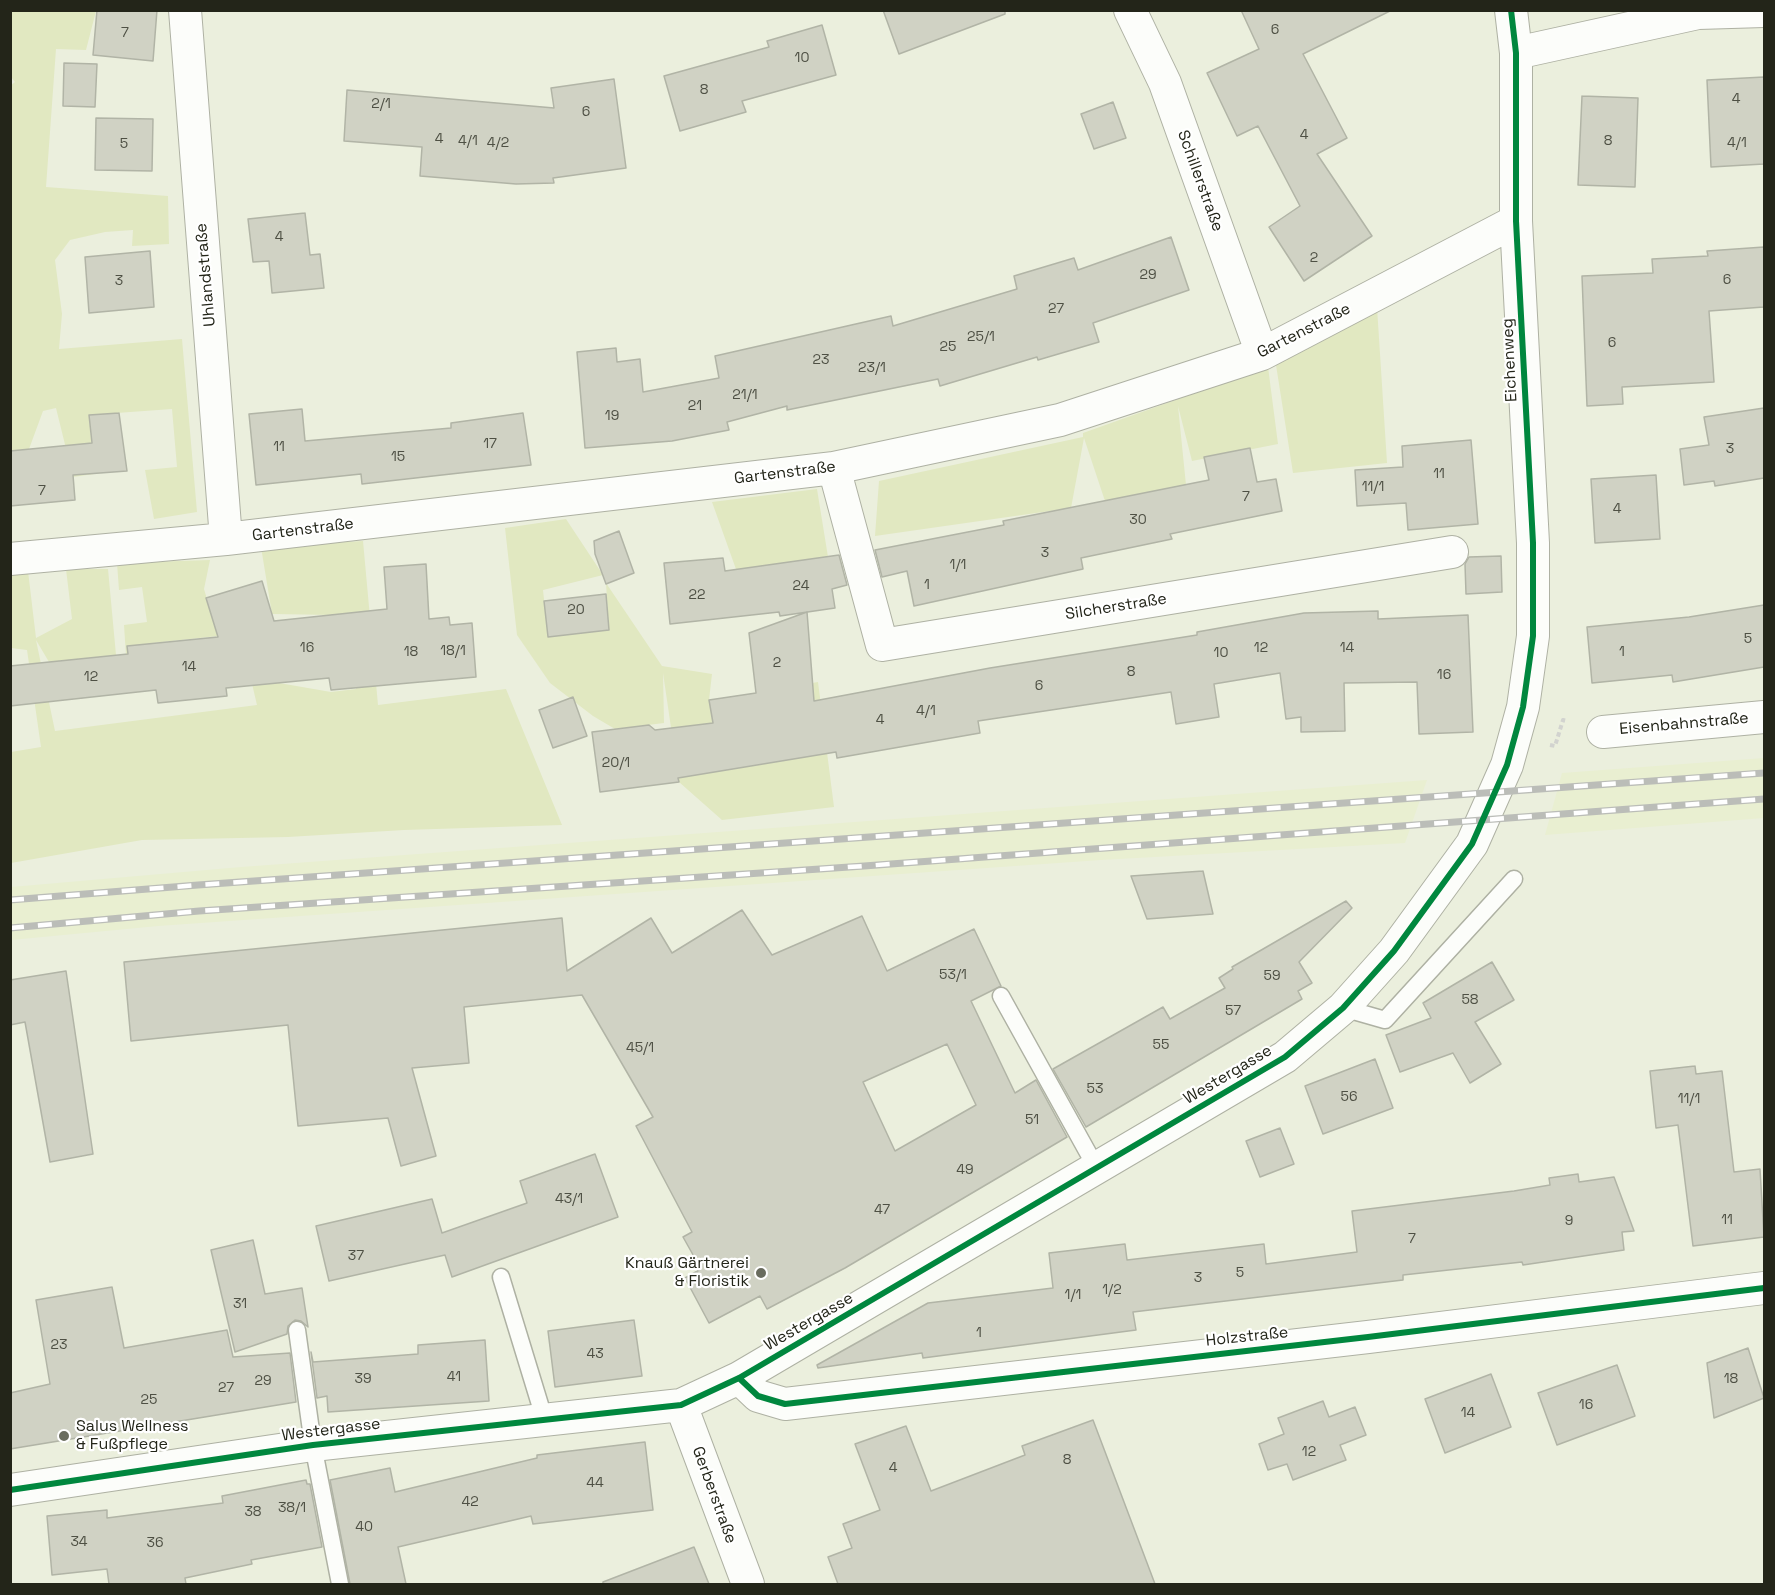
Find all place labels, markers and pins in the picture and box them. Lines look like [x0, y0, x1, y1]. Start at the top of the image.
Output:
place label: Knauß Gärtnerei & Floristik [625, 1254, 749, 1292]
marker: Knauß Gärtnerei & Floristik [754, 1266, 768, 1280]
place label: Salus Wellness & Fußpflege [76, 1417, 188, 1455]
marker: Salus Wellness & Fußpflege [57, 1429, 71, 1443]

